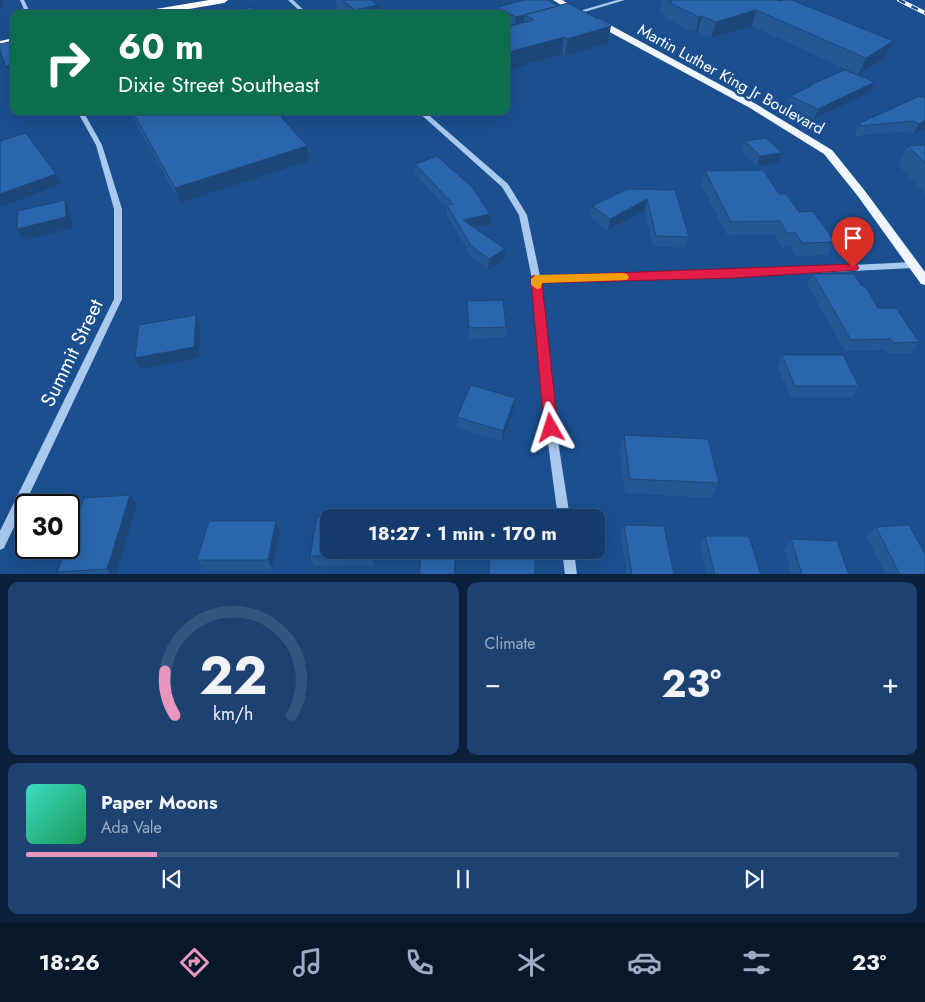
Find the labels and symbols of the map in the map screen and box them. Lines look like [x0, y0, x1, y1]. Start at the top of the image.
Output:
street label: Martin Luther King Jr Boulevard [634, 18, 828, 140]
pin [832, 217, 874, 268]
street label: Summit Street [33, 294, 111, 412]
position arrow [524, 401, 576, 453]
speed limit sign: 30 [15, 494, 80, 559]

